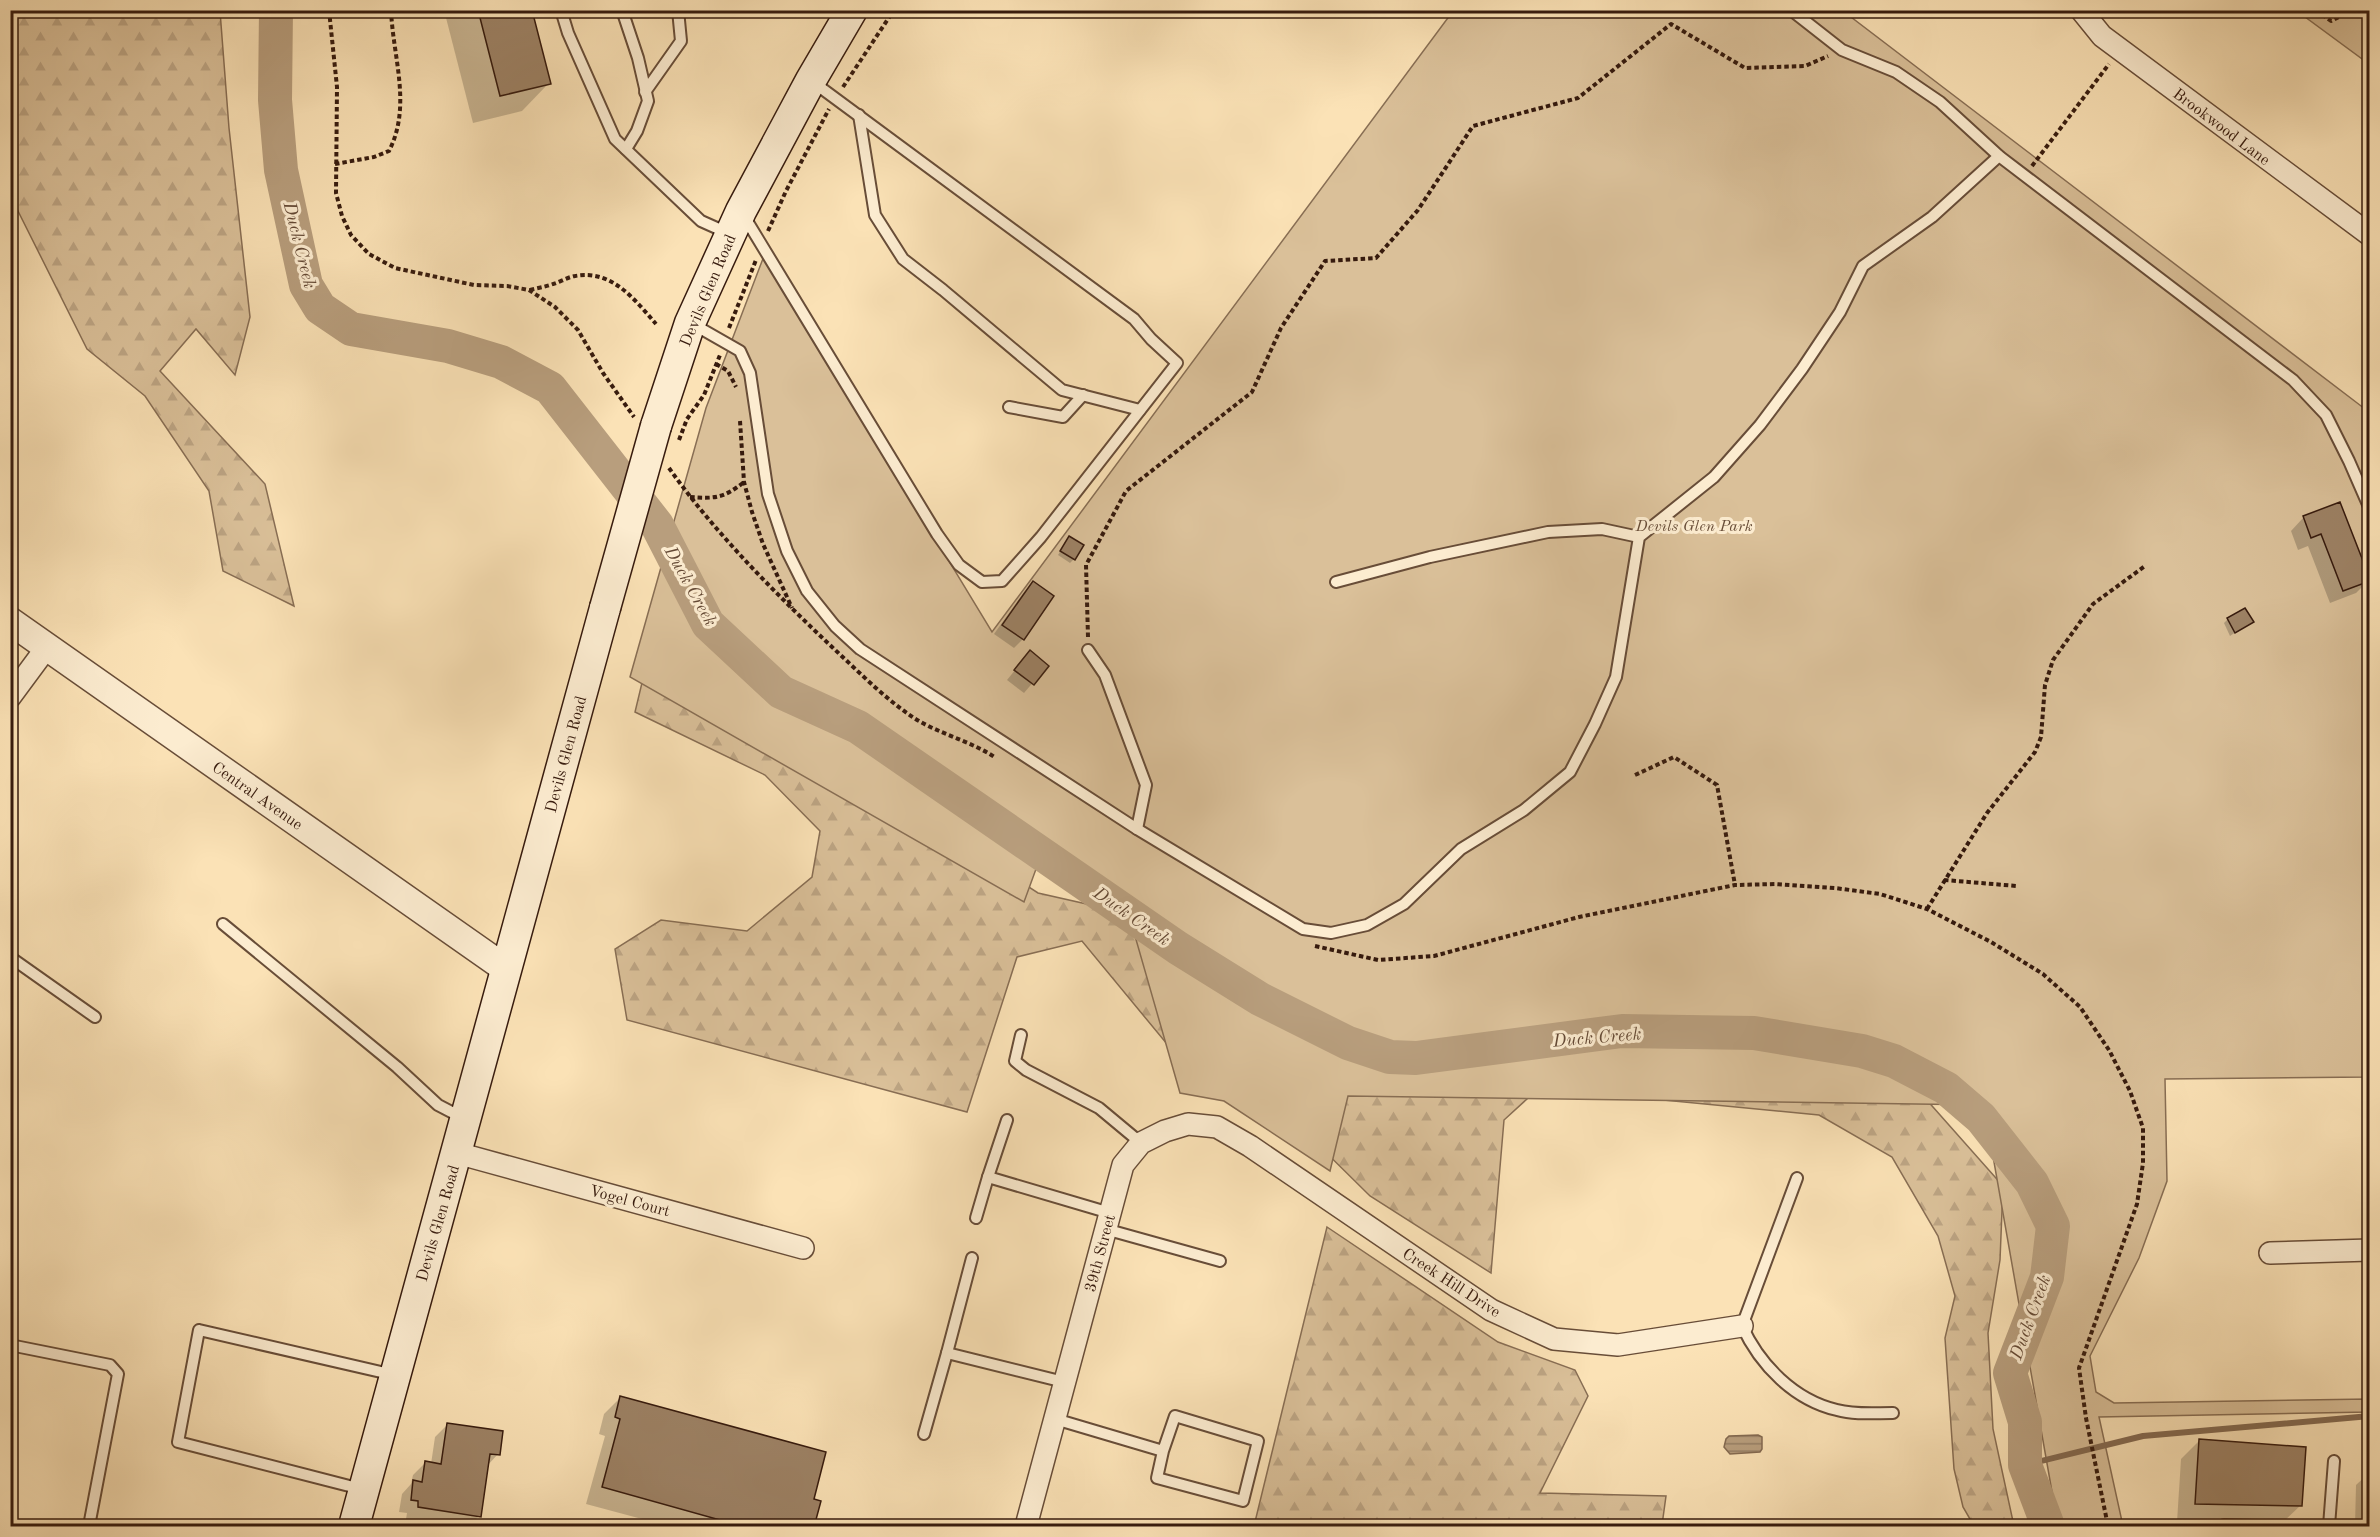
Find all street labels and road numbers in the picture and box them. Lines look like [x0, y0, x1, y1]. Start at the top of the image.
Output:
street label: Brookwood Lane [2169, 86, 2272, 169]
street label: Devils Glen Road [678, 232, 740, 349]
street label: Devils Glen Road [544, 694, 590, 815]
street label: Central Avenue [209, 760, 305, 834]
street label: Devils Glen Road [415, 1163, 463, 1284]
street label: Vogel Court [587, 1183, 672, 1220]
street label: 39th Street [1083, 1213, 1119, 1294]
street label: Creek Hill Drive [1399, 1246, 1503, 1321]

